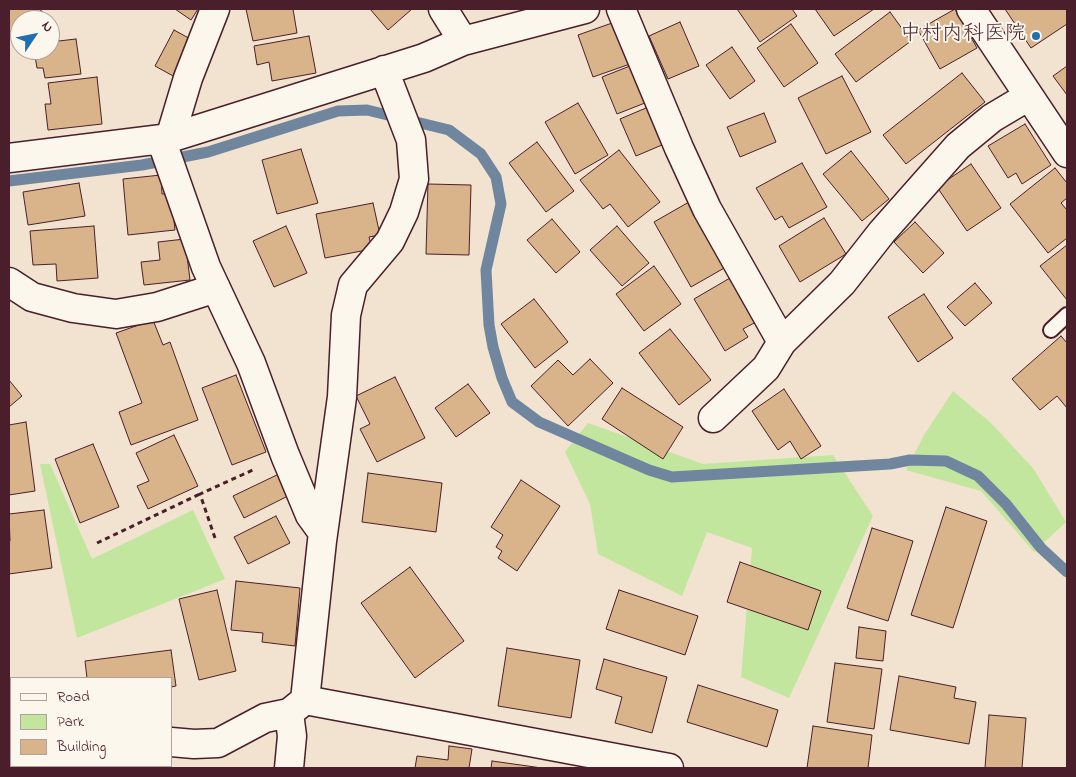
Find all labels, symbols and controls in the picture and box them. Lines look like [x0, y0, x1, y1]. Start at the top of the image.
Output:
north arrow [10, 10, 60, 60]
text: N [36, 17, 58, 37]
place label: 中村内科医院 [900, 23, 1026, 49]
marker: 中村内科医院 [1030, 30, 1042, 42]
legend [10, 677, 172, 767]
text: Road [57, 686, 90, 708]
text: Park [57, 711, 84, 733]
text: Building [57, 736, 106, 758]

